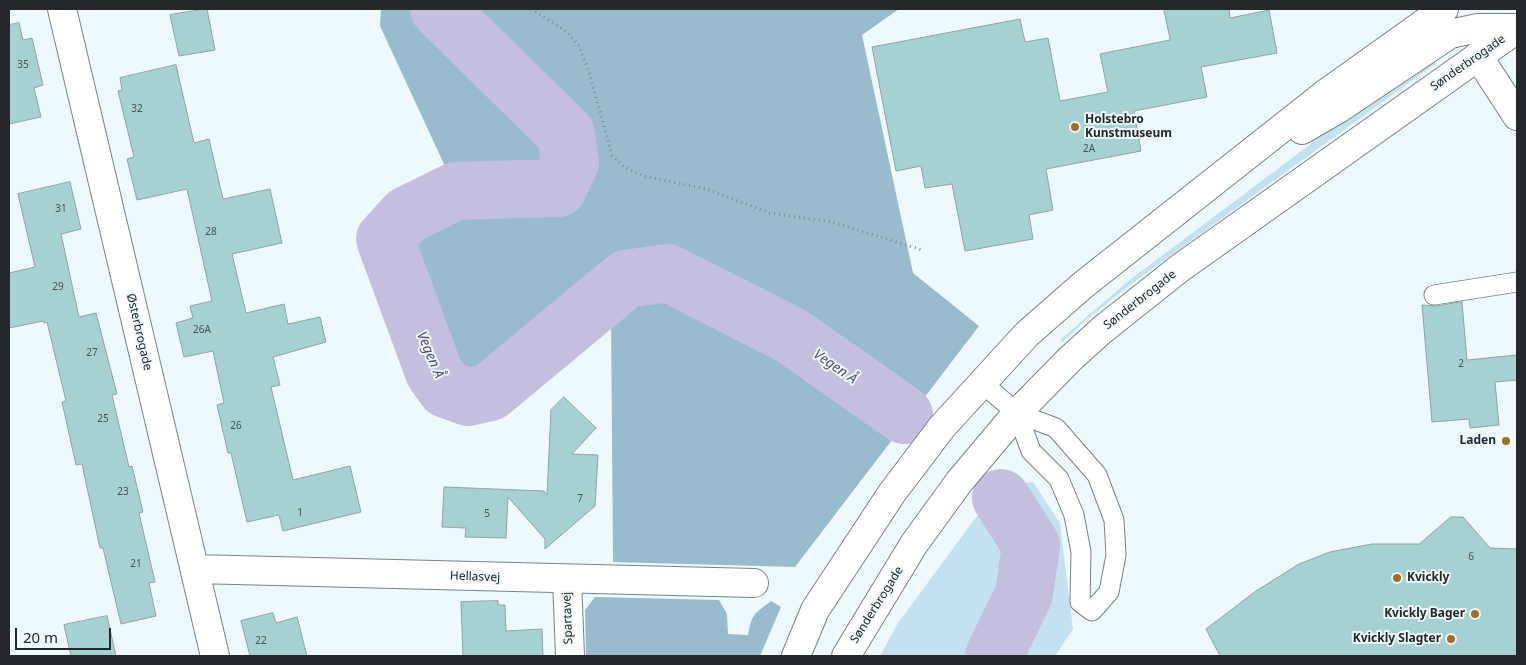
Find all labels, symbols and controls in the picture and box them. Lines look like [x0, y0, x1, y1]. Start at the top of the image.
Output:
street label: Sønderbrogade [1428, 32, 1508, 94]
house number: 35 [17, 59, 29, 71]
house number: 32 [131, 103, 143, 115]
place label: Holstebro Kunstmuseum [1085, 113, 1172, 141]
marker: Holstebro Kunstmuseum [1069, 121, 1081, 133]
house number: 2A [1083, 143, 1095, 155]
house number: 31 [55, 203, 67, 215]
house number: 28 [205, 226, 217, 238]
street label: Sønderbrogade [1101, 267, 1179, 333]
house number: 29 [52, 281, 64, 293]
street label: Østerbrogade [123, 292, 155, 372]
house number: 26A [193, 324, 211, 336]
water label: Vegen Å [413, 329, 447, 381]
water label: Vegen Å [810, 346, 860, 388]
house number: 27 [86, 347, 98, 359]
house number: 2 [1458, 358, 1464, 370]
house number: 25 [97, 413, 109, 425]
house number: 26 [230, 420, 242, 432]
place label: Laden [1460, 434, 1496, 448]
marker: Laden [1500, 435, 1512, 447]
house number: 23 [117, 486, 129, 498]
house number: 7 [577, 493, 583, 505]
house number: 1 [297, 507, 303, 519]
house number: 5 [484, 508, 490, 520]
house number: 6 [1468, 551, 1474, 563]
house number: 21 [130, 558, 142, 570]
street label: Sønderbrogade [848, 564, 906, 646]
street label: Hellasvej [450, 569, 500, 585]
place label: Kvickly [1407, 571, 1449, 585]
marker: Kvickly [1391, 572, 1403, 584]
street label: Spartavej [560, 591, 576, 645]
place label: Kvickly Bager [1384, 607, 1465, 621]
marker: Kvickly Bager [1469, 608, 1481, 620]
scale bar [18, 618, 114, 650]
text: 20 m [23, 627, 58, 647]
place label: Kvickly Slagter [1353, 632, 1441, 646]
marker: Kvickly Slagter [1445, 633, 1457, 645]
house number: 22 [255, 635, 267, 647]

